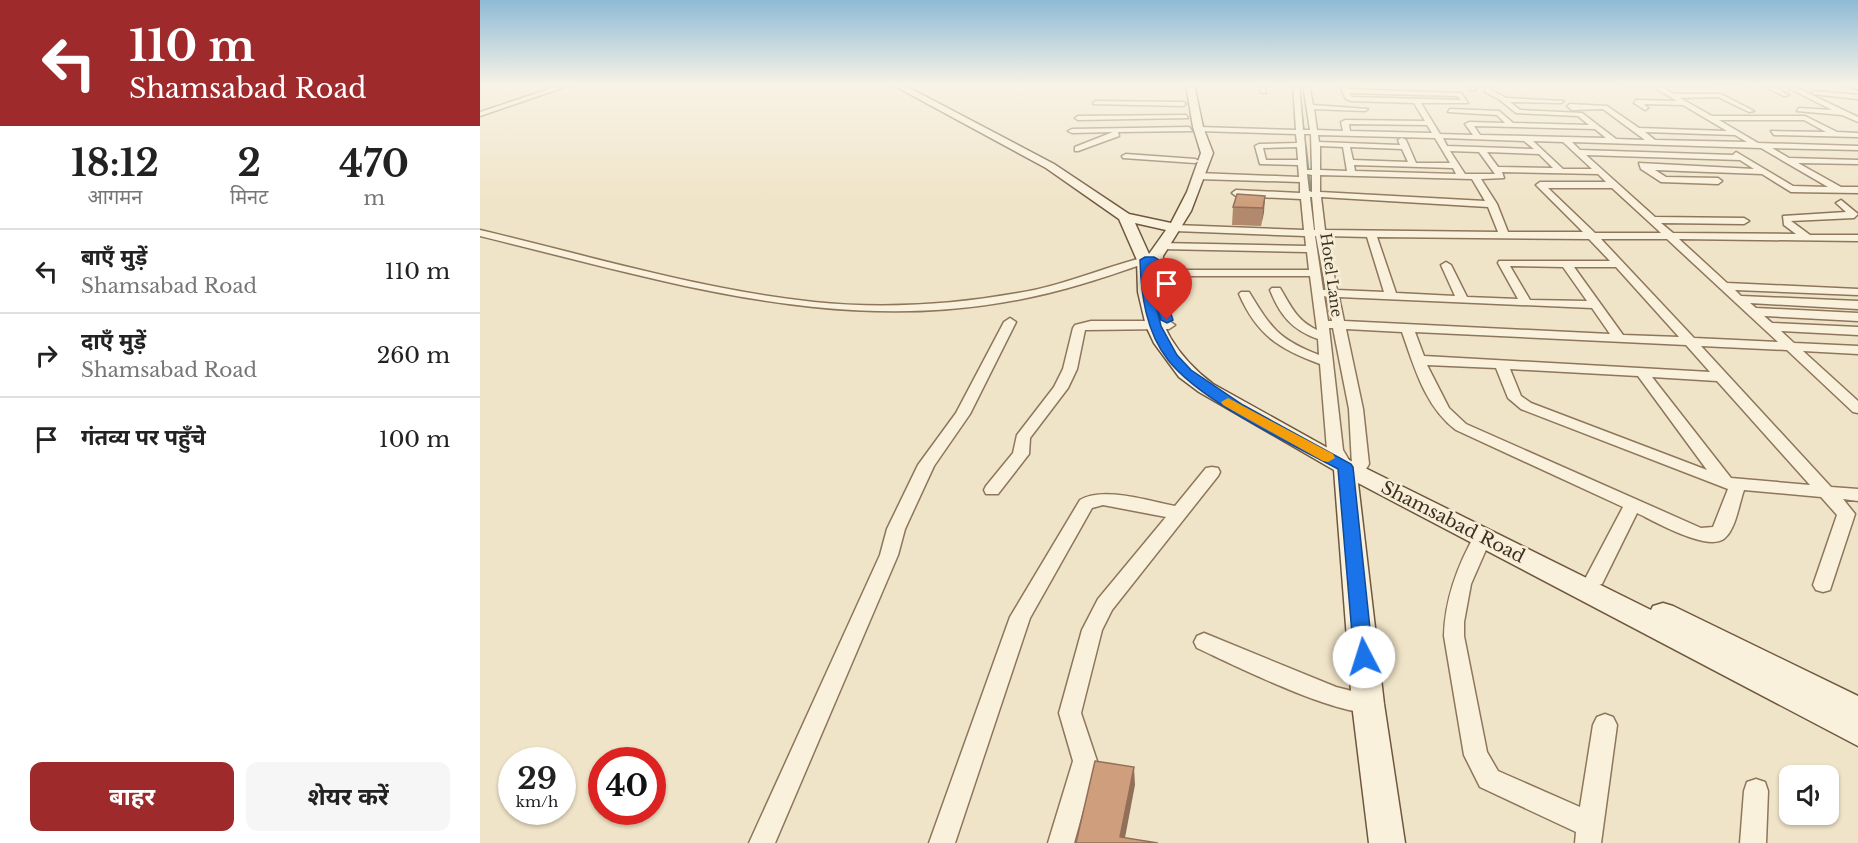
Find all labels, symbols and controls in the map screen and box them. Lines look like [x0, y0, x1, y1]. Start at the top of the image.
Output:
text: 110 m [129, 20, 255, 72]
icon: left [30, 24, 108, 102]
text: Shamsabad Road [129, 72, 367, 105]
text: 18:12 [71, 141, 159, 186]
text: 2 [237, 141, 261, 186]
text: 470 [339, 142, 409, 187]
text: आगमन [88, 185, 142, 209]
text: मिनट [230, 185, 268, 209]
text: m [363, 186, 385, 210]
street label: Hotel Lane [1316, 232, 1347, 318]
text: बाएँ मुड़ें [81, 244, 147, 271]
icon: left [30, 255, 63, 288]
text: 110 m [385, 258, 450, 285]
pin [1141, 258, 1192, 320]
icon: arrive [1150, 267, 1183, 300]
text: Shamsabad Road [81, 274, 257, 298]
text: दाएँ मुड़ें [81, 328, 146, 355]
icon: right [30, 339, 63, 372]
text: 260 m [377, 342, 450, 369]
text: Shamsabad Road [81, 358, 257, 382]
icon: arrive [30, 423, 63, 456]
text: गंतव्य पर पहुँचे [81, 424, 206, 451]
text: 100 m [379, 426, 450, 453]
street label: Shamsabad Road [1377, 476, 1529, 568]
position arrow [1332, 625, 1396, 689]
speed limit sign: 40 [588, 747, 666, 825]
text: 29 [517, 760, 557, 797]
button: बाहर [30, 762, 234, 831]
button: शेयर करें [246, 762, 450, 831]
map controls [1779, 765, 1839, 825]
button: sound [1779, 765, 1839, 825]
text: km/h [516, 792, 558, 811]

